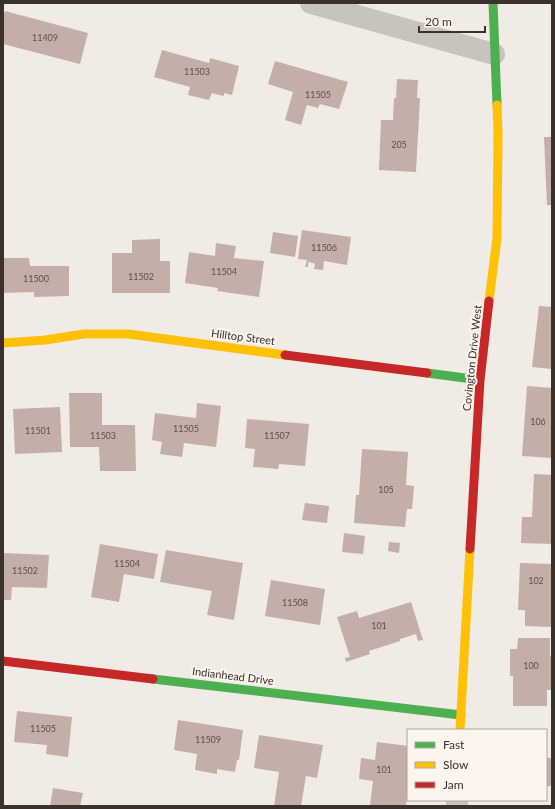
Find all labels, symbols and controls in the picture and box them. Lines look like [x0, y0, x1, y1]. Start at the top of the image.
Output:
scale bar [419, 8, 485, 34]
text: 20 m [425, 14, 452, 29]
house number: 11409 [32, 32, 58, 43]
house number: 11503 [184, 66, 210, 77]
house number: 11505 [305, 89, 331, 100]
house number: 205 [391, 139, 407, 150]
house number: 11506 [311, 242, 337, 253]
house number: 11504 [211, 266, 237, 277]
house number: 11502 [128, 271, 154, 282]
house number: 11500 [23, 273, 49, 284]
street label: Covington Drive West [459, 304, 484, 412]
street label: Hilltop Street [210, 326, 276, 347]
house number: 106 [530, 416, 546, 427]
house number: 11505 [173, 423, 199, 434]
house number: 11501 [25, 425, 51, 436]
house number: 11503 [90, 430, 116, 441]
house number: 11507 [264, 430, 290, 441]
house number: 105 [378, 484, 394, 495]
house number: 11504 [114, 558, 140, 569]
house number: 11502 [12, 565, 38, 576]
house number: 102 [528, 575, 544, 586]
house number: 11508 [282, 597, 308, 608]
house number: 101 [371, 620, 387, 631]
house number: 100 [523, 660, 539, 671]
street label: Indianhead Drive [191, 664, 275, 687]
house number: 11505 [30, 723, 56, 734]
legend [407, 729, 547, 801]
house number: 11509 [195, 734, 221, 745]
text: Fast [443, 737, 465, 752]
text: Slow [443, 757, 469, 772]
house number: 101 [376, 764, 392, 775]
text: Jam [443, 777, 464, 792]

